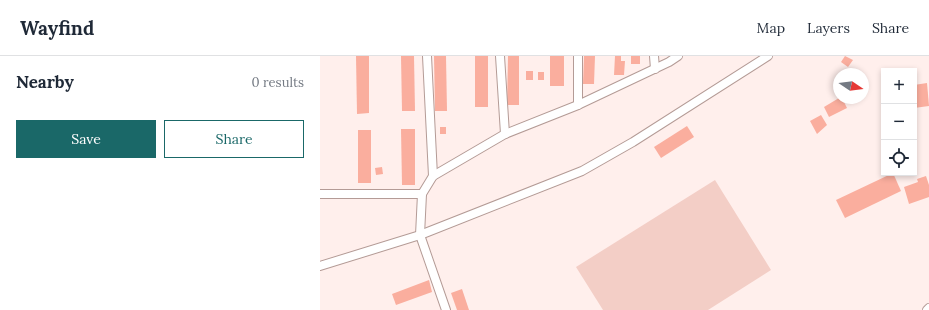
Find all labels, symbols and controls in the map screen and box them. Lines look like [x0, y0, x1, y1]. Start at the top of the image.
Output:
text: Wayfind [20, 16, 94, 40]
text: Map [757, 19, 785, 37]
text: Layers [807, 19, 850, 37]
text: Share [872, 19, 909, 37]
north arrow [833, 68, 869, 104]
map controls [881, 68, 917, 176]
button: + [881, 68, 917, 104]
text: Nearby [16, 71, 74, 93]
text: 0 results [252, 74, 304, 91]
button: − [881, 104, 917, 140]
button: Save [16, 120, 156, 158]
button: Share [164, 120, 304, 158]
button: locate [881, 140, 917, 176]

